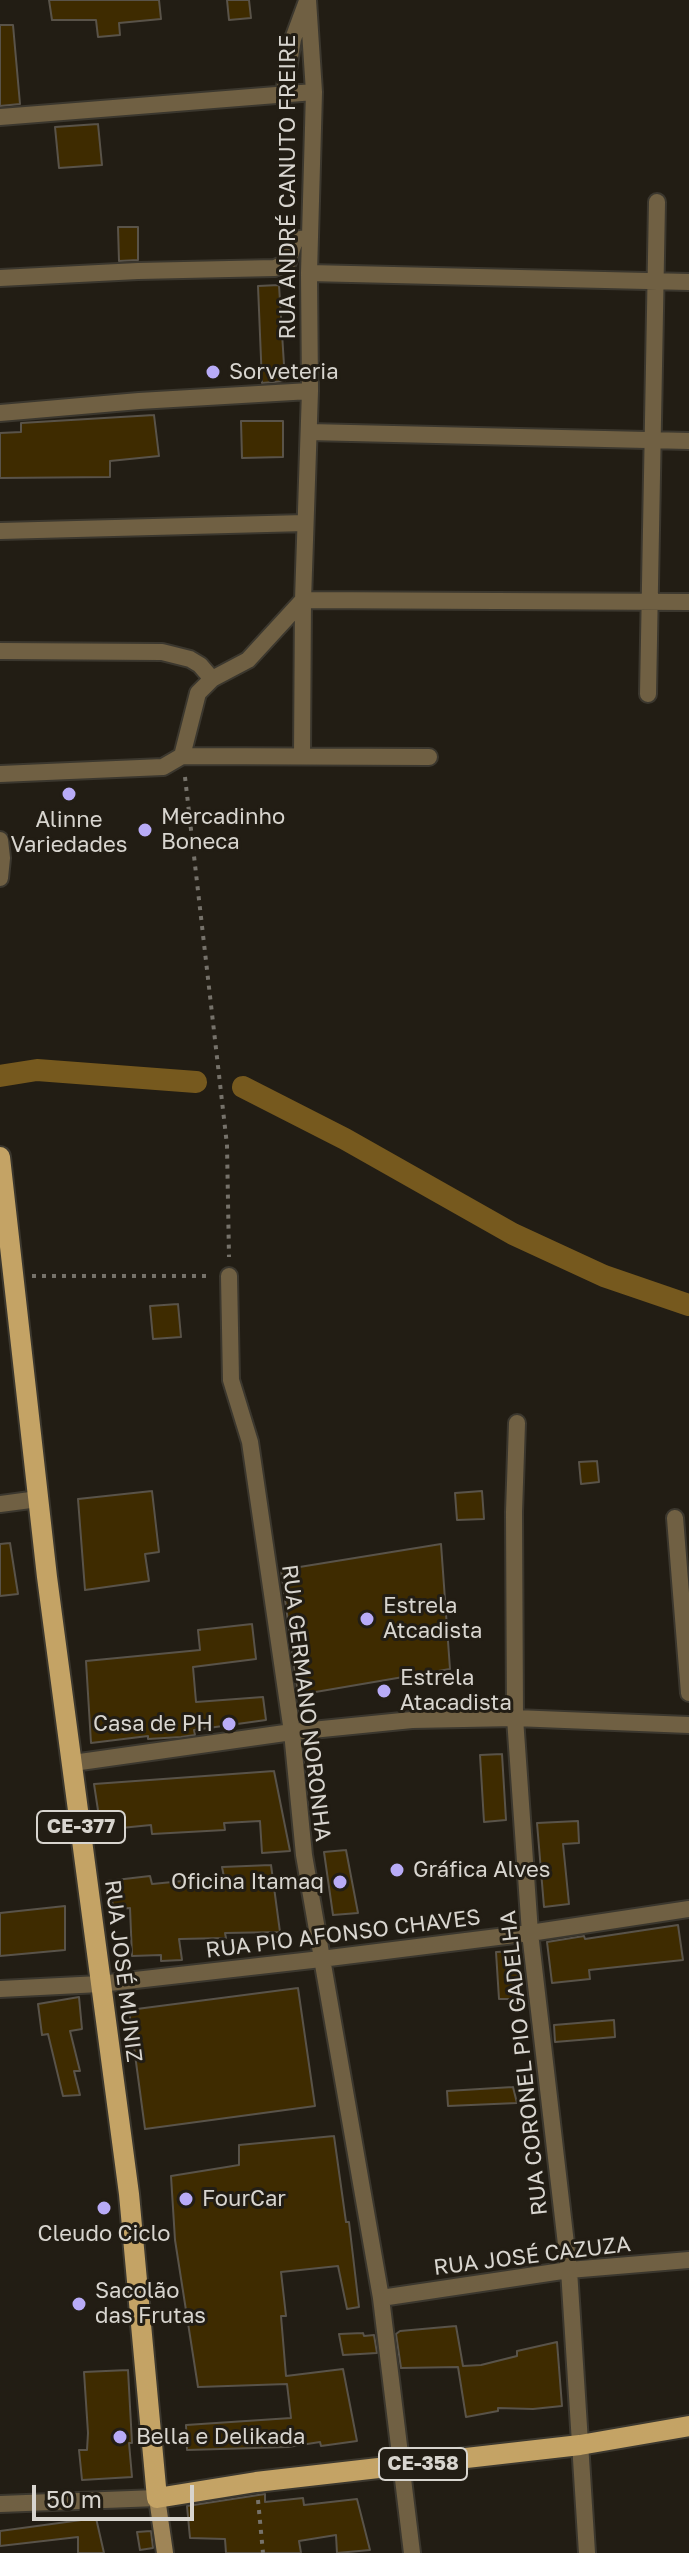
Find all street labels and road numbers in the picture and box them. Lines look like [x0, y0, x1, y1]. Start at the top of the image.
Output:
street label: RUA ANDRÉ CANUTO FREIRE [275, 35, 301, 339]
street label: RUA GERMANO NORONHA [276, 1563, 336, 1843]
road number: CE-377 [37, 1811, 125, 1843]
street label: RUA JOSÉ MUNIZ [99, 1878, 147, 2064]
street label: RUA PIO AFONSO CHAVES [204, 1904, 482, 1964]
street label: RUA CORONEL PIO GADELHA [495, 1909, 553, 2217]
street label: RUA JOSÉ CAZUZA [432, 2231, 632, 2281]
road number: CE-358 [379, 2448, 467, 2480]

